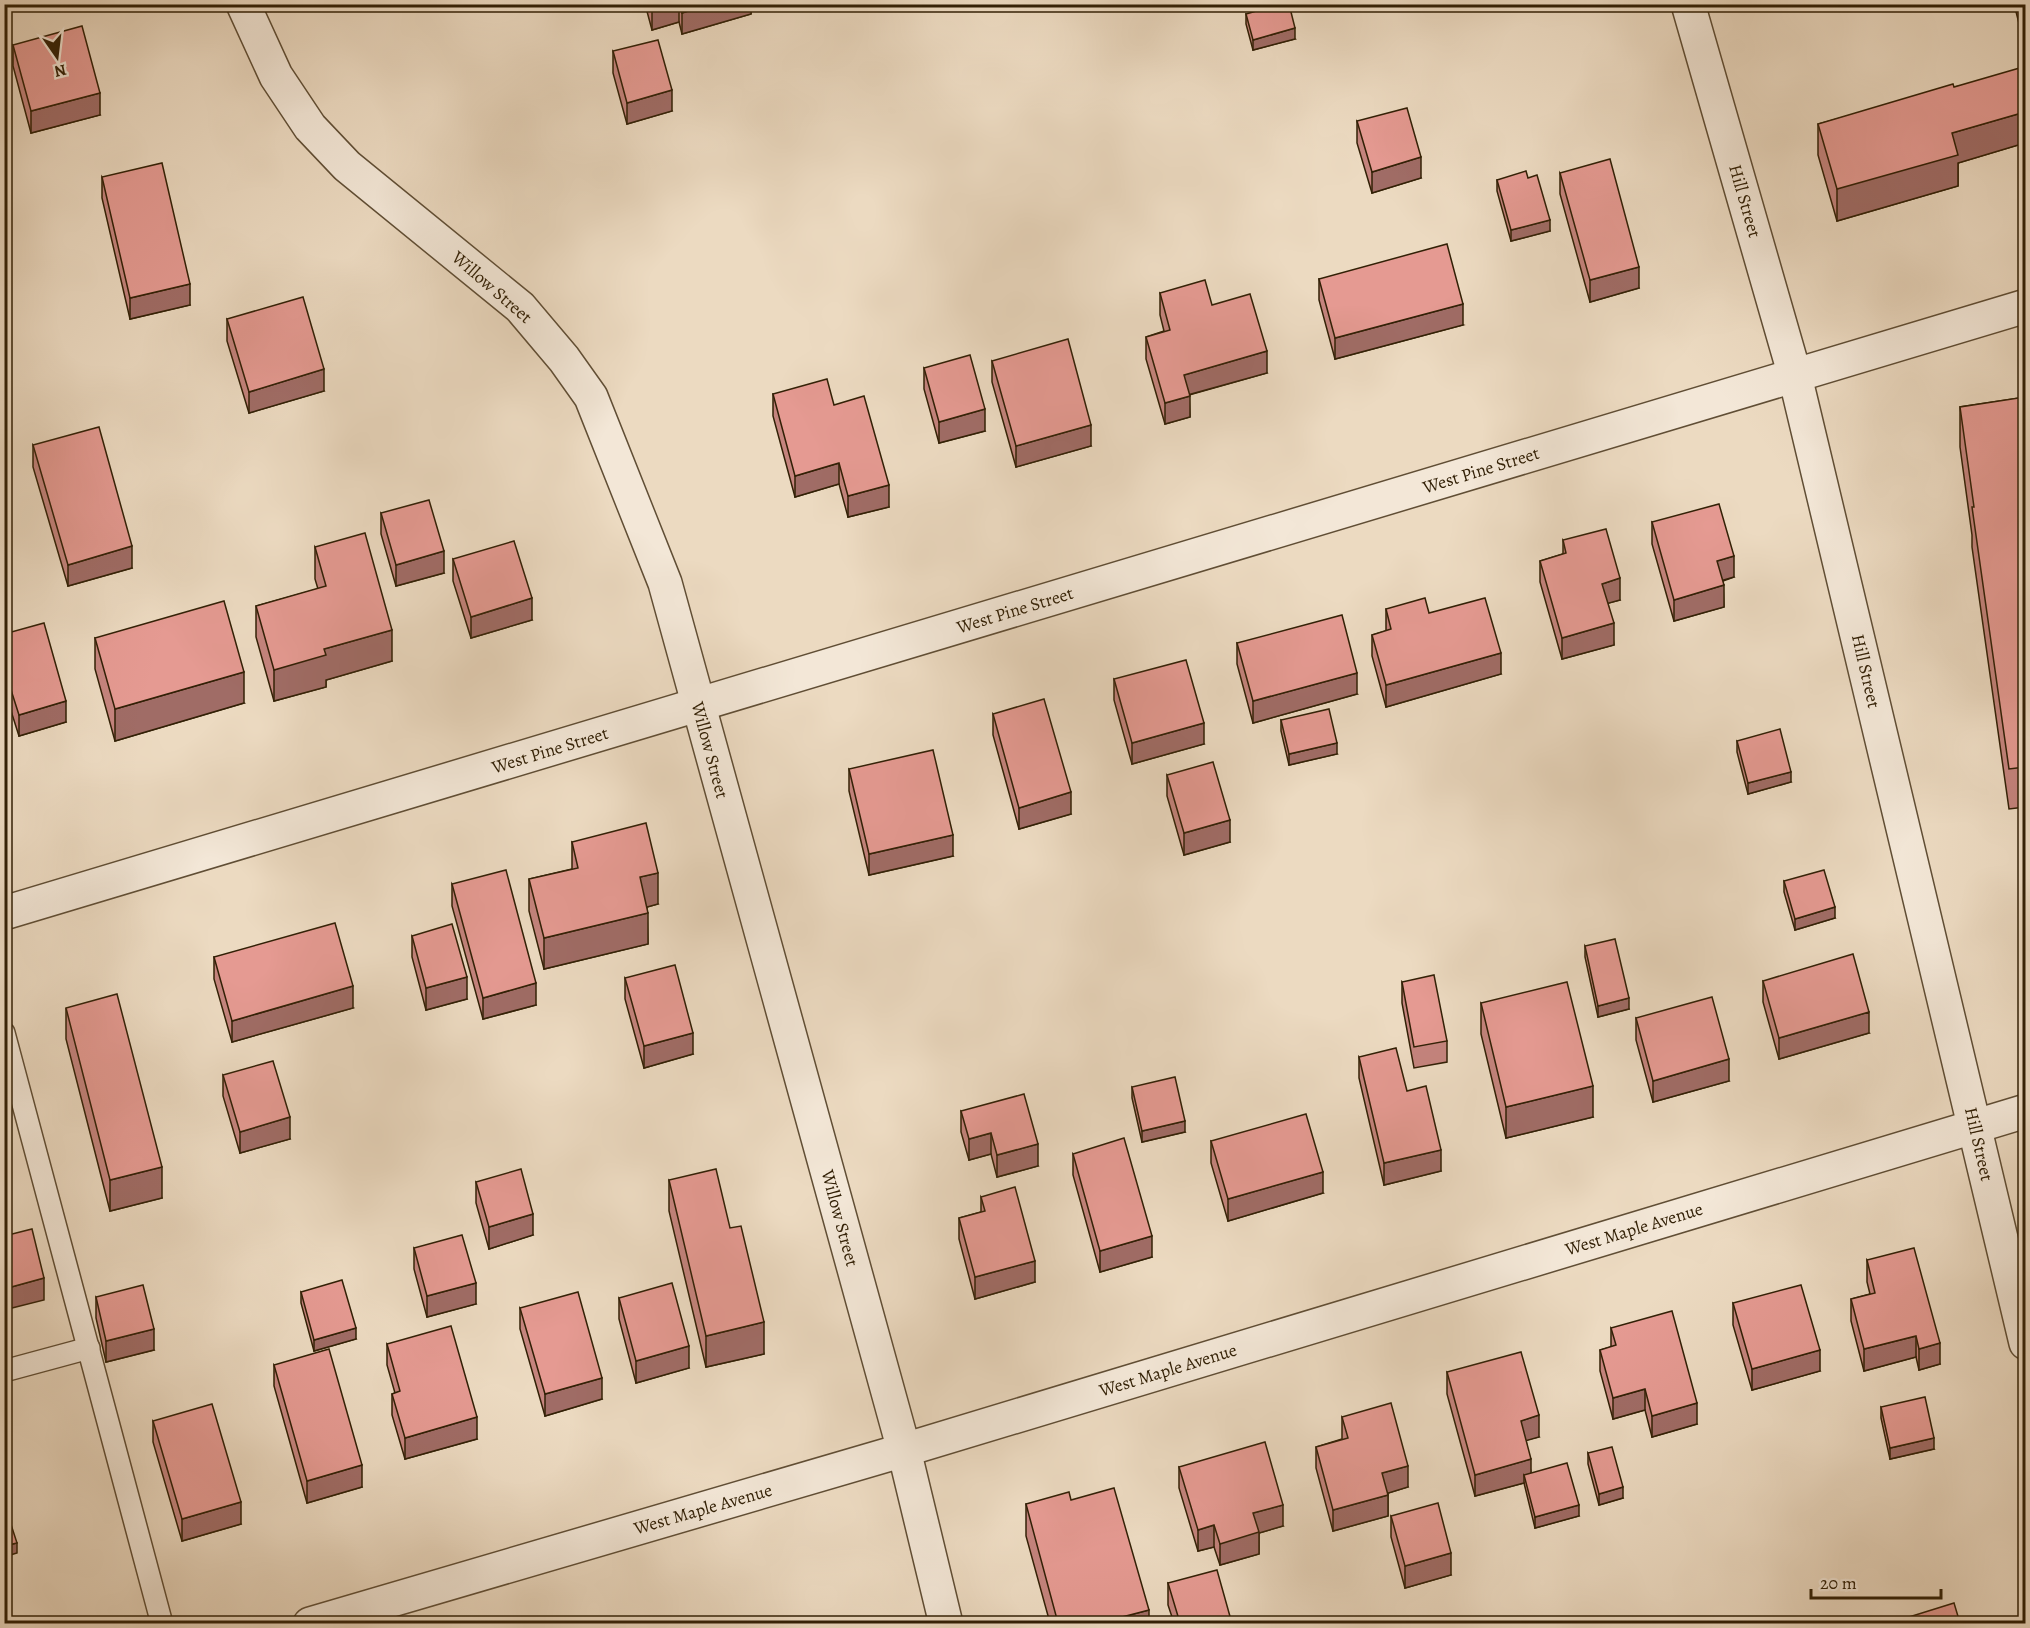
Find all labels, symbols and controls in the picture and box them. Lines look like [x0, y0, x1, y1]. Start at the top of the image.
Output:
north arrow [27, 27, 87, 87]
text: N [52, 59, 69, 83]
street label: Hill Street [1723, 162, 1767, 240]
street label: Willow Street [446, 245, 537, 329]
street label: West Pine Street [1419, 441, 1542, 499]
street label: West Pine Street [953, 581, 1076, 639]
street label: Hill Street [1846, 632, 1886, 710]
street label: Willow Street [685, 698, 734, 801]
street label: West Pine Street [488, 721, 611, 779]
street label: Hill Street [1959, 1105, 1999, 1183]
street label: Willow Street [815, 1166, 864, 1269]
street label: West Maple Avenue [1561, 1197, 1706, 1262]
street label: West Maple Avenue [1095, 1338, 1240, 1403]
street label: West Maple Avenue [630, 1478, 775, 1540]
scale bar [1811, 1562, 1942, 1600]
text: 20 m [1820, 1571, 1857, 1595]

